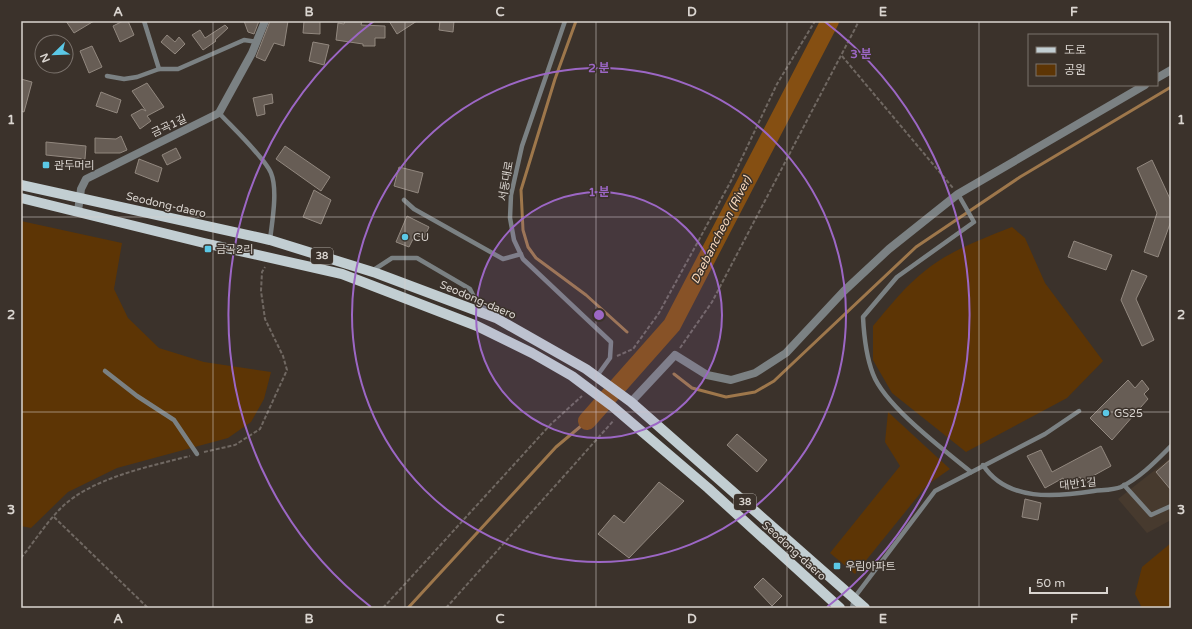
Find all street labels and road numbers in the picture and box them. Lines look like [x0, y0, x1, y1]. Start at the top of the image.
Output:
street label: 금곡1길 [149, 112, 189, 140]
street label: 서동대로 [496, 160, 516, 202]
street label: Seodong-daero [125, 189, 207, 221]
road number: 38 [311, 248, 333, 264]
street label: Seodong-daero [438, 278, 518, 322]
street label: 대반1길 [1059, 476, 1097, 492]
road number: 38 [734, 494, 756, 510]
street label: Seodong-daero [759, 519, 829, 583]

